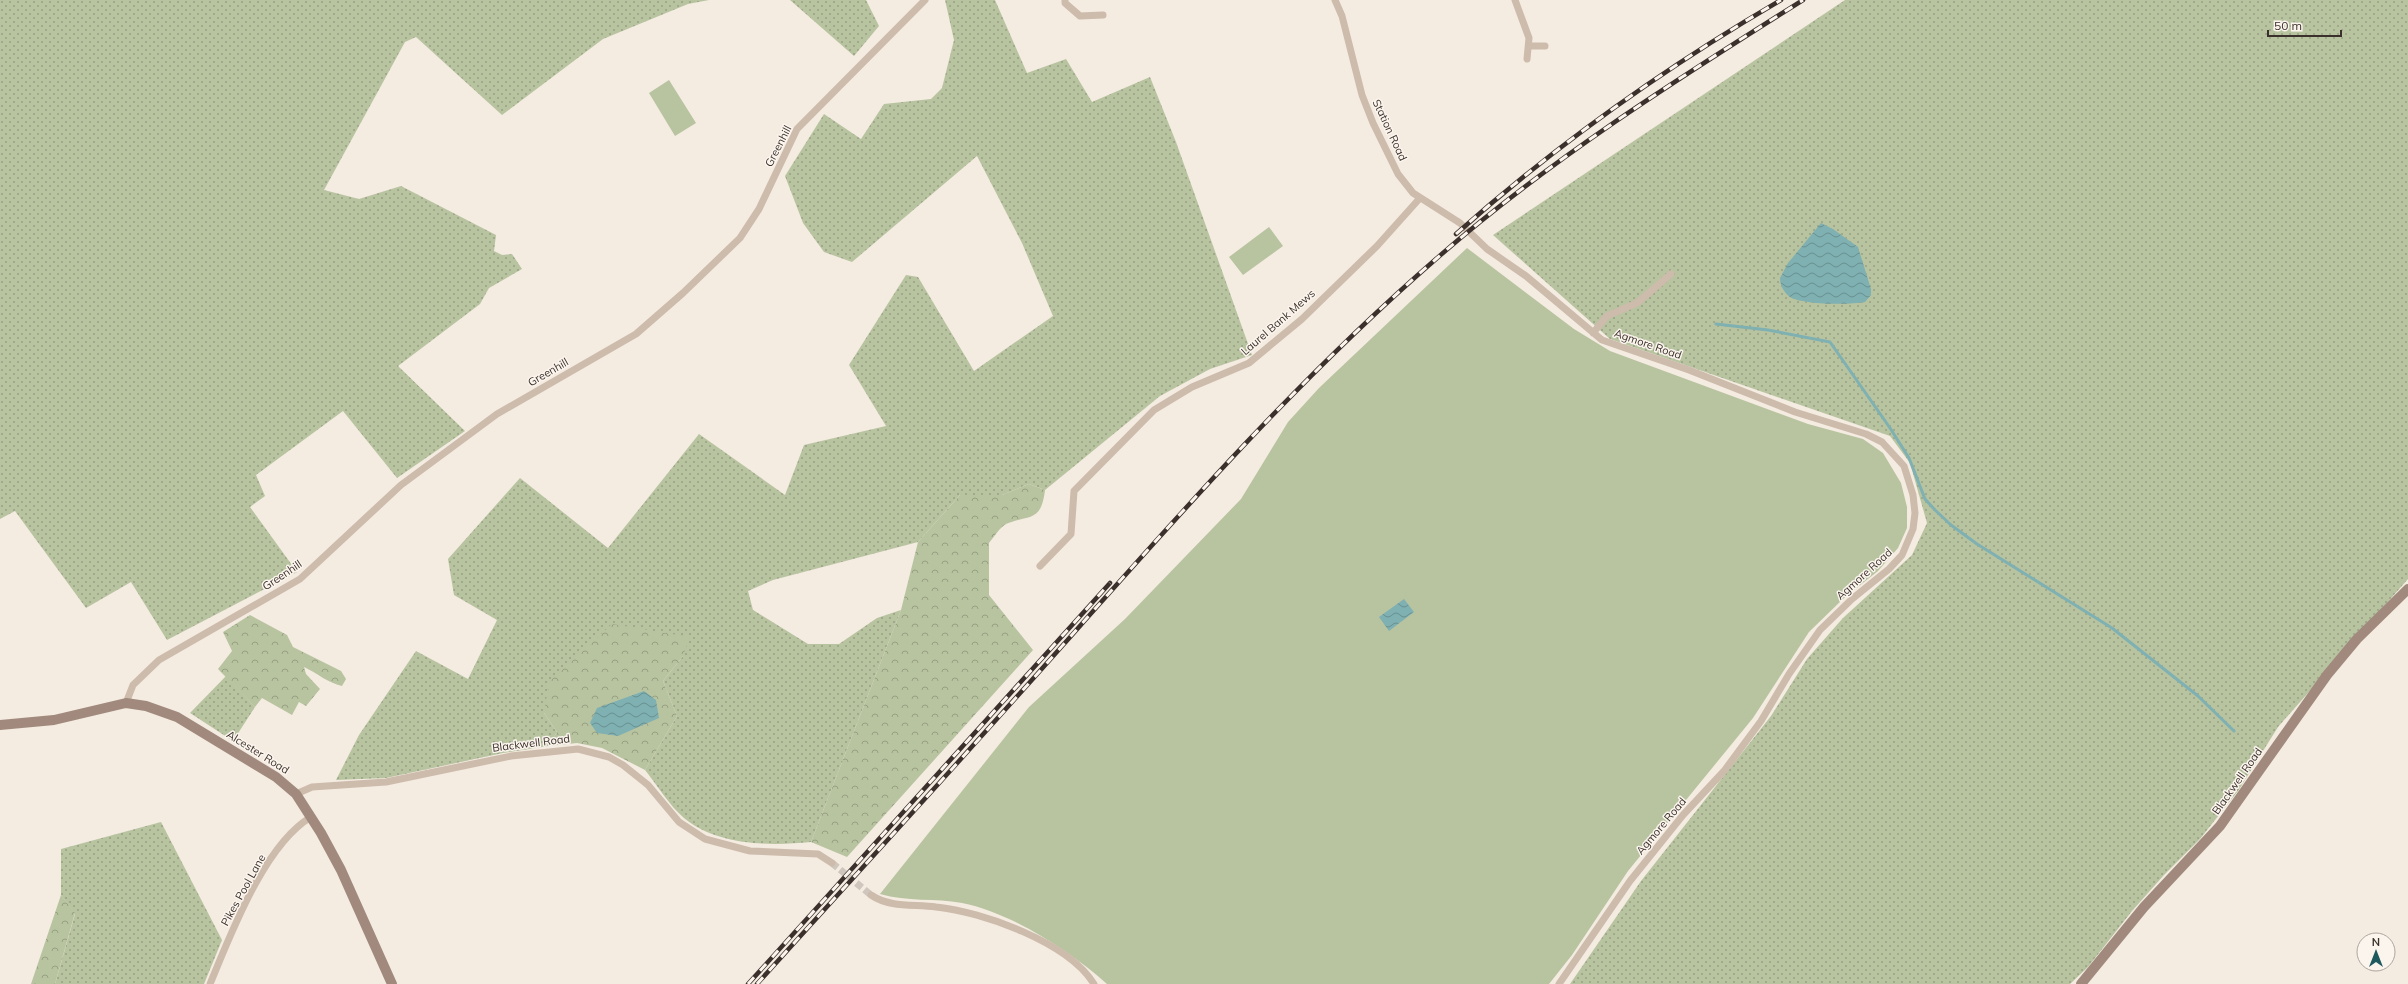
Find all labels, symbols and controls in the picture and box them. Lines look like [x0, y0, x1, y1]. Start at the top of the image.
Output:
scale bar [2268, 12, 2341, 38]
text: 50 m [2274, 18, 2302, 33]
street label: Station Road [1370, 97, 1410, 163]
street label: Greenhill [762, 123, 794, 169]
street label: Laurel Bank Mews [1238, 286, 1318, 358]
street label: Agmore Road [1612, 326, 1684, 362]
street label: Greenhill [525, 355, 571, 389]
street label: Agmore Road [1833, 545, 1895, 603]
street label: Greenhill [260, 557, 304, 593]
street label: Alcester Road [224, 727, 292, 777]
street label: Blackwell Road [491, 731, 571, 755]
street label: Blackwell Road [2209, 745, 2265, 817]
street label: Agmore Road [1633, 795, 1689, 857]
street label: Pikes Pool Lane [218, 852, 268, 928]
north arrow [2356, 932, 2396, 972]
text: N [2372, 935, 2380, 949]

